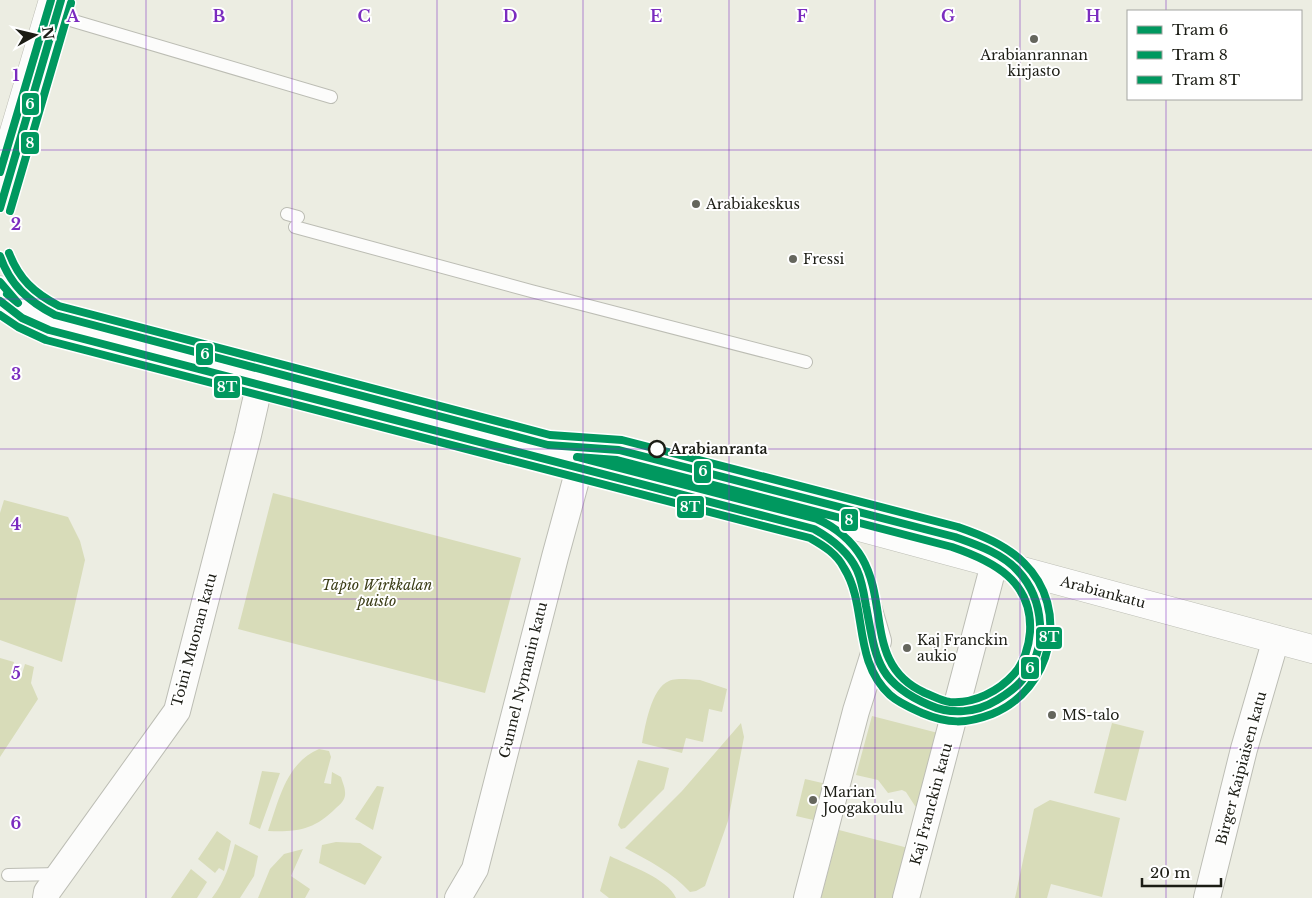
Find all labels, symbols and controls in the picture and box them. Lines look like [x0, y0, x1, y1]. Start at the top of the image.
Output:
text: A [66, 6, 81, 26]
text: B [213, 6, 226, 26]
text: C [357, 6, 371, 26]
text: D [503, 6, 517, 26]
text: E [650, 6, 662, 26]
text: F [796, 6, 808, 26]
text: G [941, 6, 955, 26]
text: H [1085, 6, 1101, 26]
north arrow [10, 10, 60, 60]
legend [1127, 10, 1302, 100]
text: Tram 6 [1172, 20, 1228, 39]
text: N [38, 25, 58, 41]
marker: Arabianrannan kirjasto [1028, 33, 1040, 45]
text: Tram 8 [1172, 45, 1228, 64]
place label: Arabianrannan kirjasto [979, 46, 1088, 80]
text: 1 [13, 65, 20, 85]
text: Tram 8T [1172, 70, 1240, 89]
line badge: 6 [21, 92, 40, 116]
text: 6 [25, 95, 35, 113]
line badge: 8 [20, 131, 40, 155]
text: 8 [26, 134, 35, 152]
place label: Arabiakeskus [705, 195, 800, 213]
marker: Arabiakeskus [690, 198, 702, 210]
text: 2 [11, 214, 21, 234]
place label: Fressi [803, 250, 845, 268]
marker: Fressi [787, 253, 799, 265]
line badge: 6 [195, 342, 214, 366]
text: 6 [200, 345, 210, 363]
text: 3 [11, 364, 21, 384]
line badge: 8T [213, 375, 241, 399]
text: 8T [217, 378, 238, 396]
marker: Arabianranta [648, 440, 666, 458]
place label: Arabianranta [669, 440, 768, 458]
line badge: 6 [693, 460, 712, 484]
text: 6 [698, 462, 708, 480]
line badge: 8T [676, 495, 705, 519]
text: 8T [680, 498, 701, 516]
line badge: 8 [840, 508, 859, 532]
text: 8 [845, 511, 854, 529]
text: 4 [11, 514, 21, 534]
street label: Toini Muonan katu [167, 571, 221, 709]
street label: Arabiankatu [1057, 572, 1148, 612]
park label: Tapio Wirkkalan puisto [322, 576, 433, 610]
street label: Gunnel Nymanin katu [495, 599, 551, 760]
line badge: 8T [1035, 626, 1063, 650]
text: 8T [1039, 628, 1060, 646]
place label: Kaj Franckin aukio [917, 631, 1008, 665]
marker: Kaj Franckin aukio [901, 642, 913, 654]
line badge: 6 [1020, 656, 1040, 680]
text: 6 [1025, 659, 1035, 677]
text: 5 [11, 663, 21, 683]
street label: Birger Kaipiaisen katu [1212, 689, 1270, 847]
place label: MS-talo [1062, 706, 1120, 724]
marker: MS-talo [1046, 709, 1058, 721]
street label: Kaj Franckin katu [906, 740, 956, 867]
place label: Marian Joogakoulu [821, 783, 904, 817]
marker: Marian Joogakoulu [807, 794, 819, 806]
text: 6 [11, 813, 22, 833]
scale bar [1142, 856, 1221, 888]
text: 20 m [1150, 863, 1190, 882]

